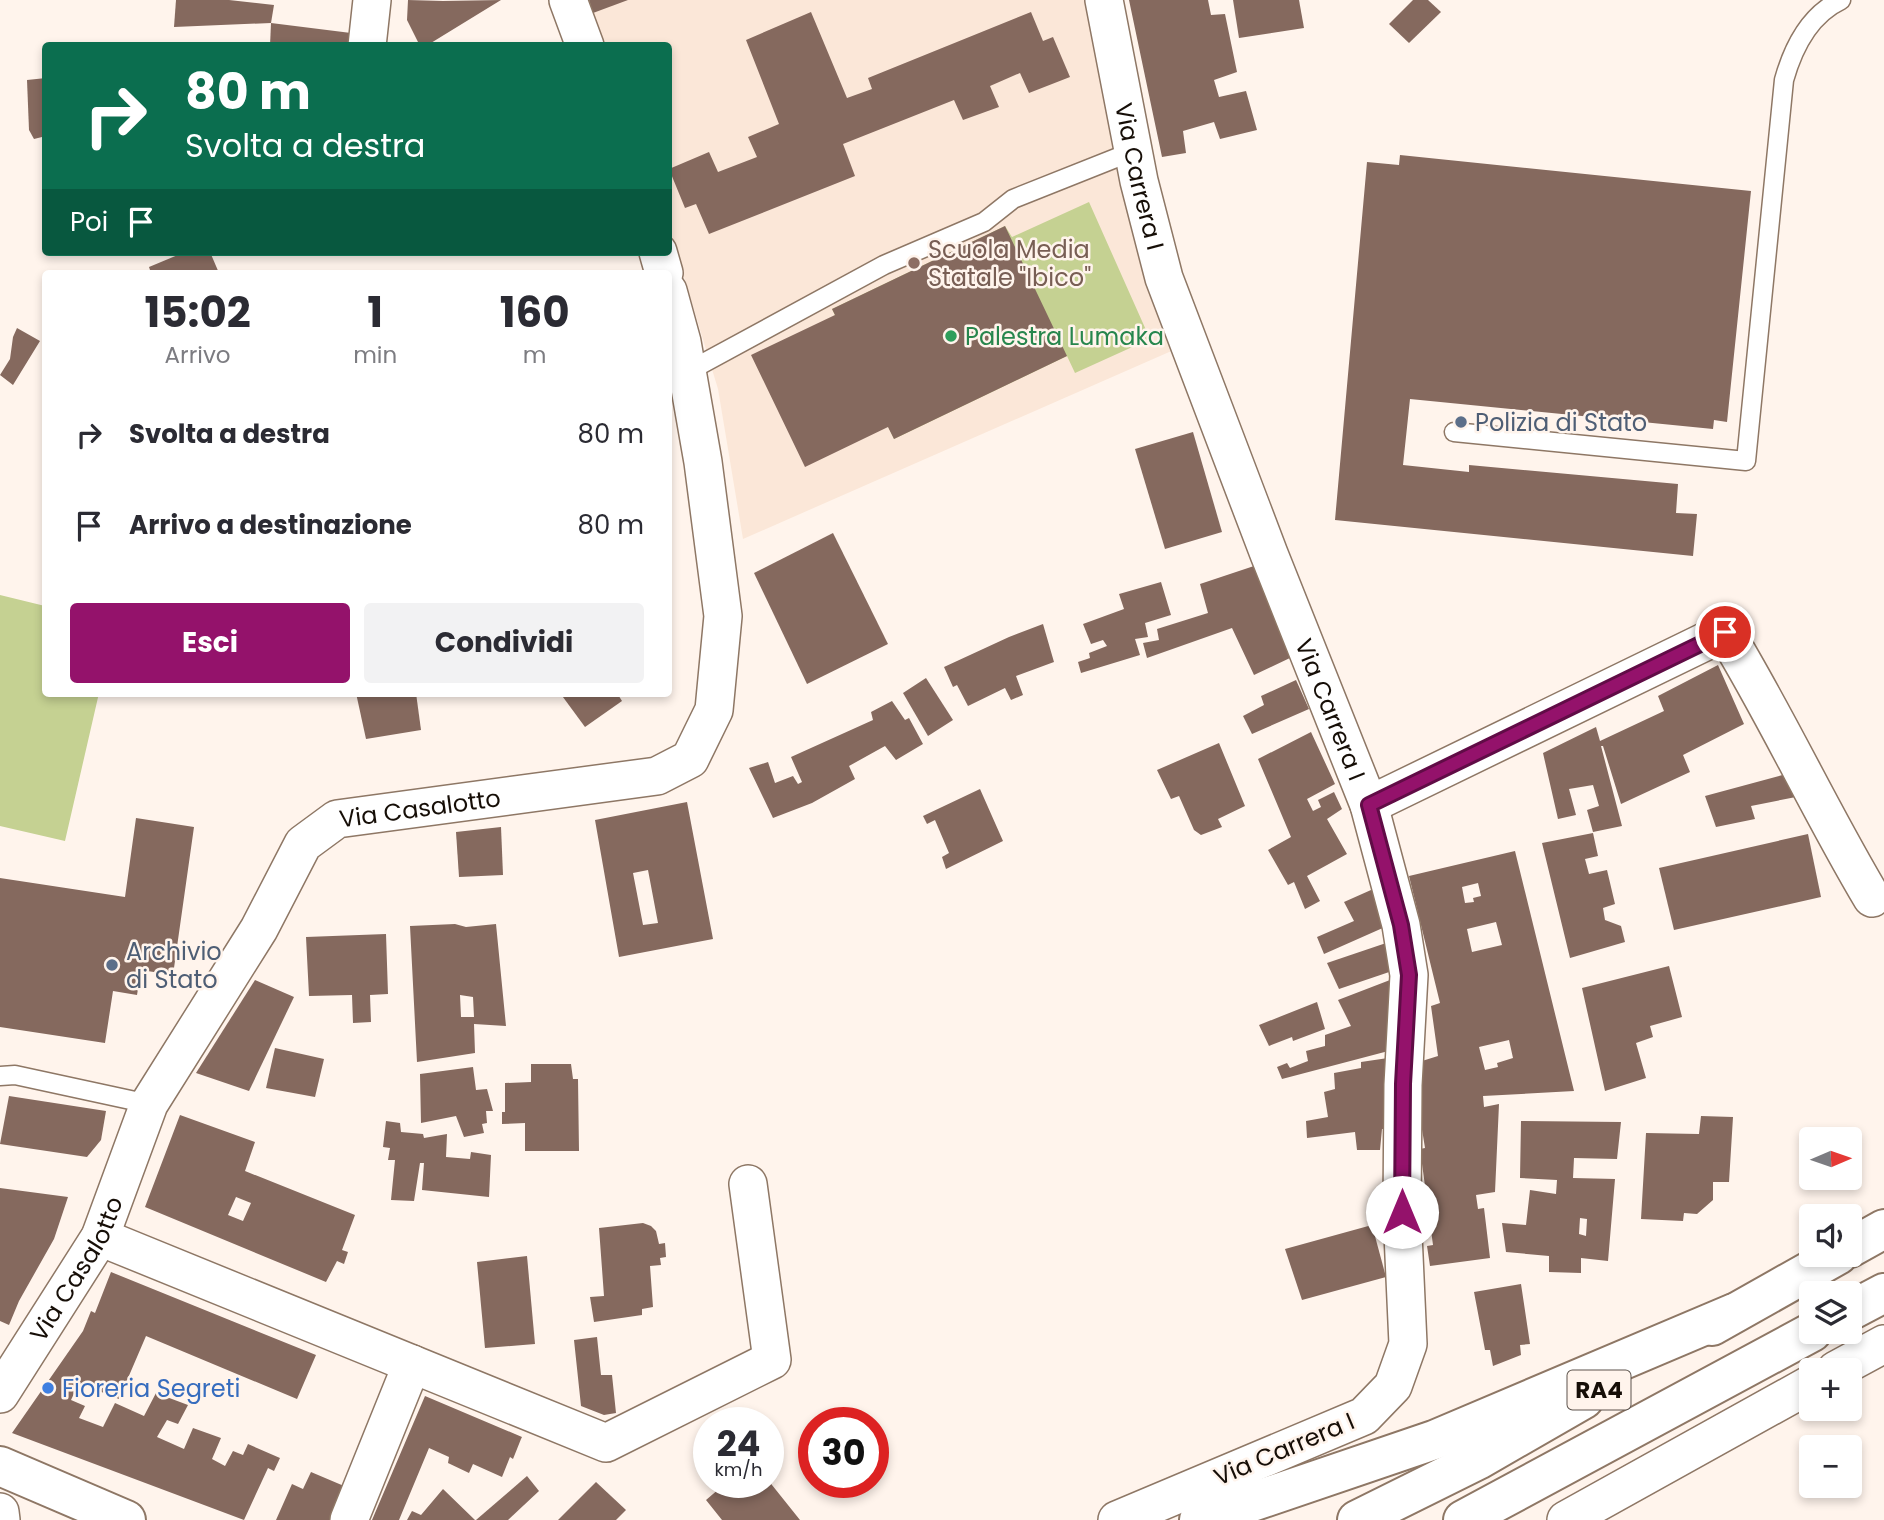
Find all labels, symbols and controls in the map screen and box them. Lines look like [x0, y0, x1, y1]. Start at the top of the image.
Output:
text: 80 m [185, 58, 311, 126]
icon: right [70, 70, 161, 161]
street label: Via Carrera I [1108, 100, 1173, 253]
text: Svolta a destra [185, 123, 425, 168]
icon: arrive [122, 203, 160, 241]
text: Poi [70, 204, 108, 240]
place label: Scuola Media Statale "Ibico" [928, 233, 1091, 294]
marker: Scuola Media Statale "Ibico" [906, 255, 922, 271]
text: 15:02 [144, 283, 251, 342]
text: 1 [367, 283, 383, 342]
text: 160 [500, 283, 570, 342]
place label: Palestra Lumaka [965, 320, 1164, 353]
marker: Palestra Lumaka [943, 328, 959, 344]
text: Arrivo [165, 339, 231, 371]
text: min [353, 339, 397, 371]
text: m [523, 339, 546, 371]
place label: Polizia di Stato [1475, 406, 1647, 439]
marker: Polizia di Stato [1453, 414, 1469, 430]
icon: right [70, 416, 108, 454]
text: Svolta a destra [129, 416, 330, 452]
text: 80 m [578, 416, 644, 452]
icon: arrive [70, 507, 108, 545]
text: Arrivo a destinazione [129, 507, 412, 543]
text: 80 m [578, 507, 644, 543]
pin [1695, 602, 1755, 662]
button: Esci [70, 603, 350, 683]
button: Condividi [364, 603, 644, 683]
icon: arrive [1706, 613, 1744, 651]
street label: Via Carrera I [1288, 634, 1374, 785]
street label: Via Casalotto [337, 781, 502, 835]
place label: Archivio di Stato [126, 935, 222, 996]
marker: Archivio di Stato [104, 957, 120, 973]
north arrow [1799, 1127, 1862, 1190]
map controls [1799, 1127, 1862, 1498]
position arrow [1365, 1175, 1439, 1249]
street label: Via Casalotto [21, 1192, 130, 1347]
button: sound [1799, 1204, 1862, 1267]
button: layers [1799, 1281, 1862, 1344]
button: + [1799, 1358, 1862, 1421]
road number: RA4 [1568, 1371, 1630, 1410]
place label: Fioreria Segreti [62, 1372, 240, 1405]
marker: Fioreria Segreti [40, 1380, 56, 1396]
street label: Via Carrera I [1209, 1405, 1359, 1493]
speed limit sign: 30 [798, 1407, 889, 1498]
text: 24 [717, 1419, 760, 1468]
button: − [1799, 1435, 1862, 1498]
text: km/h [715, 1457, 762, 1482]

